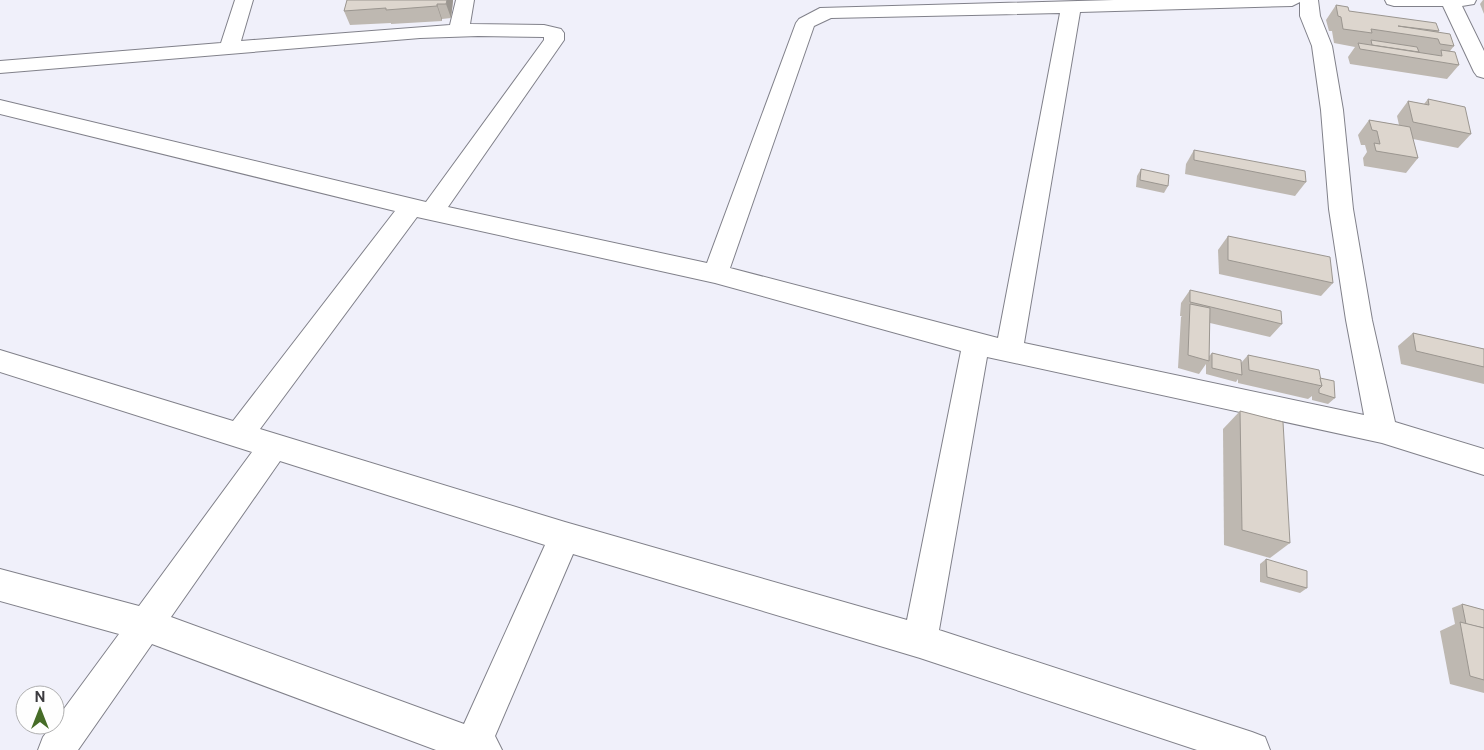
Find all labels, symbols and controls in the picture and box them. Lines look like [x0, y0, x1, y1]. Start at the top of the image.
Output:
north arrow [15, 685, 65, 735]
text: N [35, 689, 45, 705]

